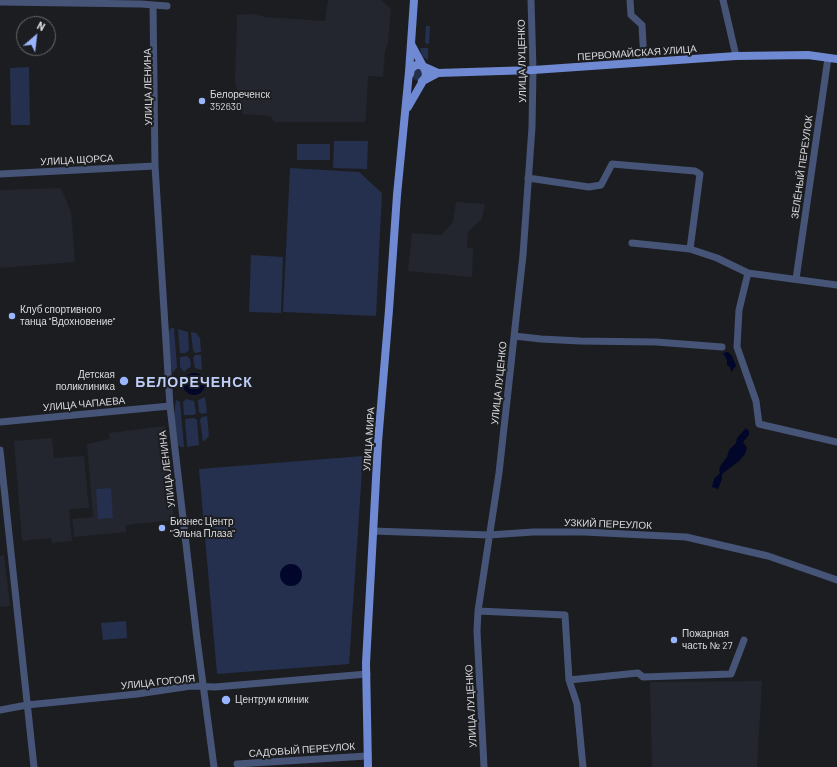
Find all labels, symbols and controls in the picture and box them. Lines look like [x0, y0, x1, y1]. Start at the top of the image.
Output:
north arrow [16, 16, 56, 56]
text: N [35, 18, 48, 33]
street label: УЛИЦА ЛУЦЕНКО [515, 19, 529, 103]
street label: ПЕРВОМАЙСКАЯ УЛИЦА [577, 43, 697, 63]
street label: УЛИЦА ЛЕНИНА [141, 48, 155, 126]
place label: Белореченск 352630 [210, 89, 270, 112]
marker: Белореченск 352630 [197, 96, 207, 106]
street label: ЗЕЛЁНЫЙ ПЕРЕУЛОК [789, 114, 815, 220]
street label: УЛИЦА ЩОРСА [40, 152, 114, 168]
place label: Клуб спортивного танца "Вдохновение" [20, 304, 115, 328]
marker: Клуб спортивного танца "Вдохновение" [7, 311, 17, 321]
street label: УЛИЦА ЛУЦЕНКО [489, 341, 509, 425]
place label: Детская поликлиника [56, 369, 115, 392]
district label: БЕЛОРЕЧЕНСК [135, 374, 253, 390]
marker: Детская поликлиника [118, 375, 130, 387]
street label: УЛИЦА ЧАПАЕВА [42, 394, 126, 414]
street label: УЛИЦА МИРА [361, 407, 377, 471]
street label: УЛИЦА ЛЕНИНА [156, 430, 178, 508]
place label: Бизнес Центр "Эльна Плаза" [170, 516, 235, 540]
street label: УЗКИЙ ПЕРЕУЛОК [564, 516, 652, 532]
marker: Бизнес Центр "Эльна Плаза" [157, 523, 167, 533]
place label: Пожарная часть № 27 [682, 628, 732, 652]
marker: Пожарная часть № 27 [669, 635, 679, 645]
street label: УЛИЦА ЛУЦЕНКО [463, 664, 479, 748]
street label: УЛИЦА ГОГОЛЯ [120, 672, 196, 692]
marker: Центрум клиник [220, 694, 232, 706]
place label: Центрум клиник [235, 694, 309, 706]
street label: САДОВЫЙ ПЕРЕУЛОК [248, 740, 356, 760]

